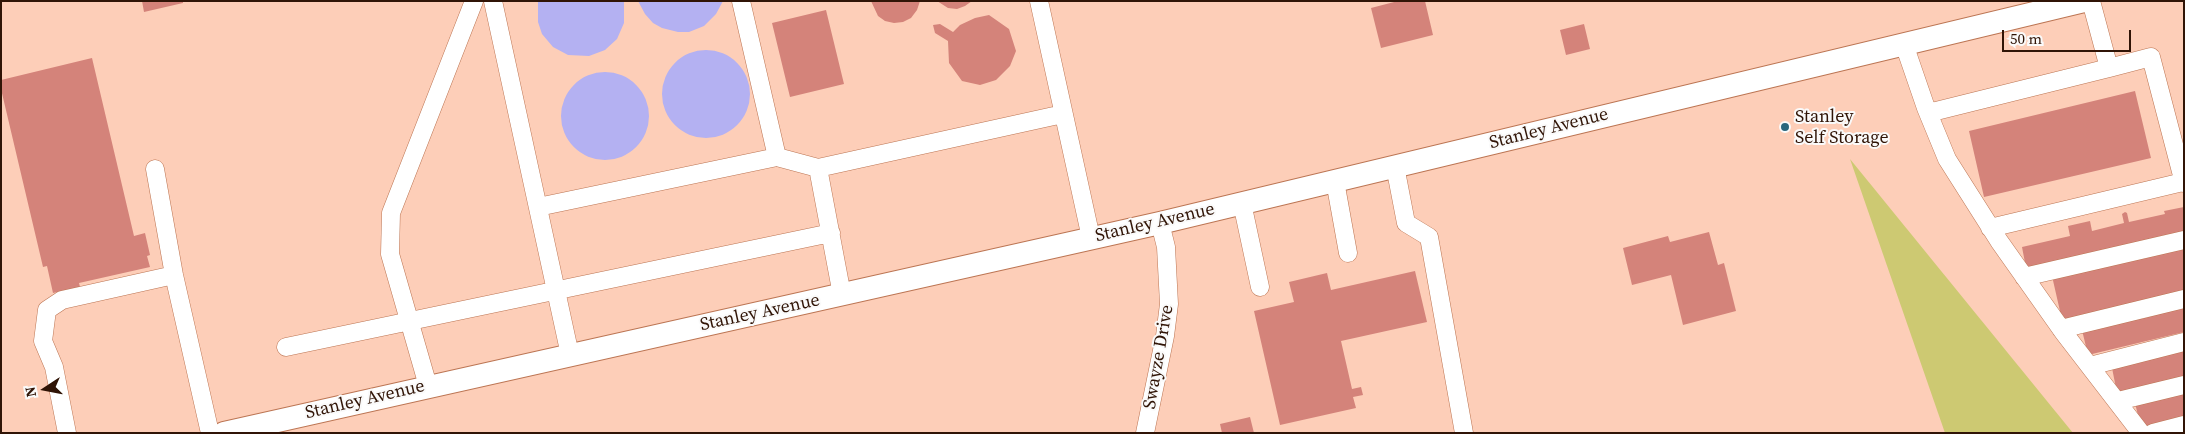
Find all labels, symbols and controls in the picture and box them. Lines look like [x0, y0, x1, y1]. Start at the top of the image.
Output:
scale bar [2005, 20, 2134, 52]
text: 50 m [2010, 28, 2042, 49]
street label: Stanley Avenue [1487, 104, 1611, 154]
place label: Stanley Self Storage [1795, 106, 1889, 148]
marker: Stanley Self Storage [1779, 121, 1791, 133]
street label: Stanley Avenue [1093, 199, 1217, 247]
street label: Stanley Avenue [698, 290, 822, 336]
street label: Swayze Drive [1139, 303, 1179, 411]
north arrow [20, 364, 70, 414]
street label: Stanley Avenue [303, 376, 427, 424]
text: N [19, 385, 41, 399]

